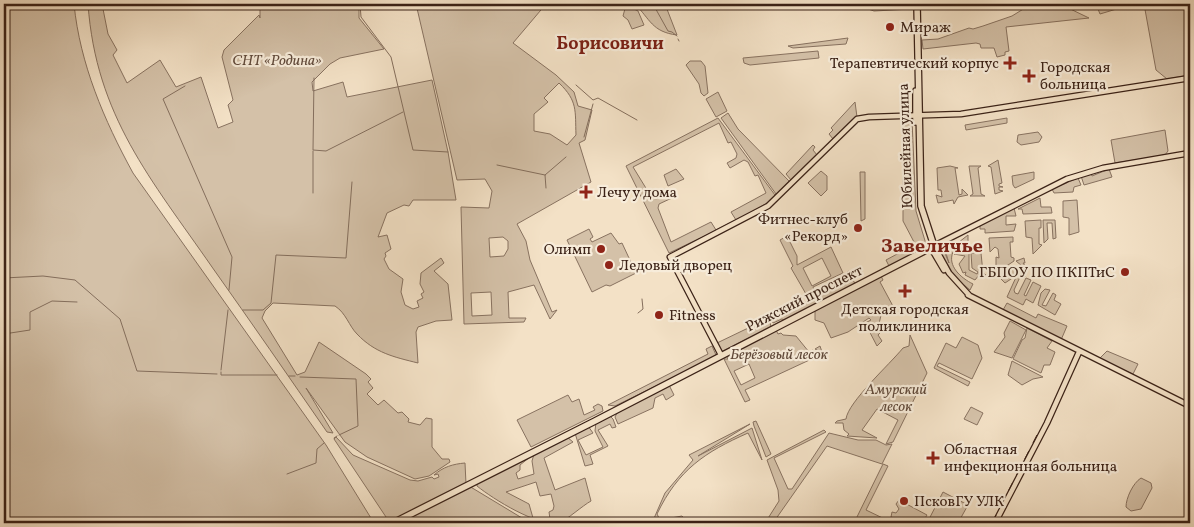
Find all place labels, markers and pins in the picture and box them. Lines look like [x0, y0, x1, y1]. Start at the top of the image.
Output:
place label: Мираж [900, 18, 951, 39]
marker: Мираж [884, 21, 896, 33]
place label: Терапевтический корпус [830, 54, 999, 75]
marker: Терапевтический корпус [1003, 56, 1017, 70]
place label: Городская больница [1040, 58, 1111, 96]
marker: Городская больница [1022, 69, 1036, 83]
place label: Лечу у дома [597, 183, 677, 204]
marker: Лечу у дома [579, 185, 593, 199]
place label: Фитнес-клуб «Рекорд» [758, 210, 848, 248]
marker: Фитнес-клуб «Рекорд» [852, 222, 864, 234]
place label: Олимп [544, 240, 591, 261]
marker: Олимп [595, 243, 607, 255]
place label: Ледовый дворец [619, 256, 733, 277]
marker: Ледовый дворец [603, 259, 615, 271]
place label: ГБПОУ ПО ПКПТиС [979, 263, 1115, 284]
marker: ГБПОУ ПО ПКПТиС [1119, 266, 1131, 278]
marker: Детская городская поликлиника [898, 284, 912, 298]
place label: Детская городская поликлиника [841, 300, 969, 338]
place label: Fitness [669, 306, 716, 327]
marker: Fitness [653, 309, 665, 321]
place label: Областная инфекционная больница [944, 440, 1117, 478]
marker: Областная инфекционная больница [926, 451, 940, 465]
place label: ПсковГУ УЛК [914, 492, 1004, 513]
marker: ПсковГУ УЛК [898, 495, 910, 507]

